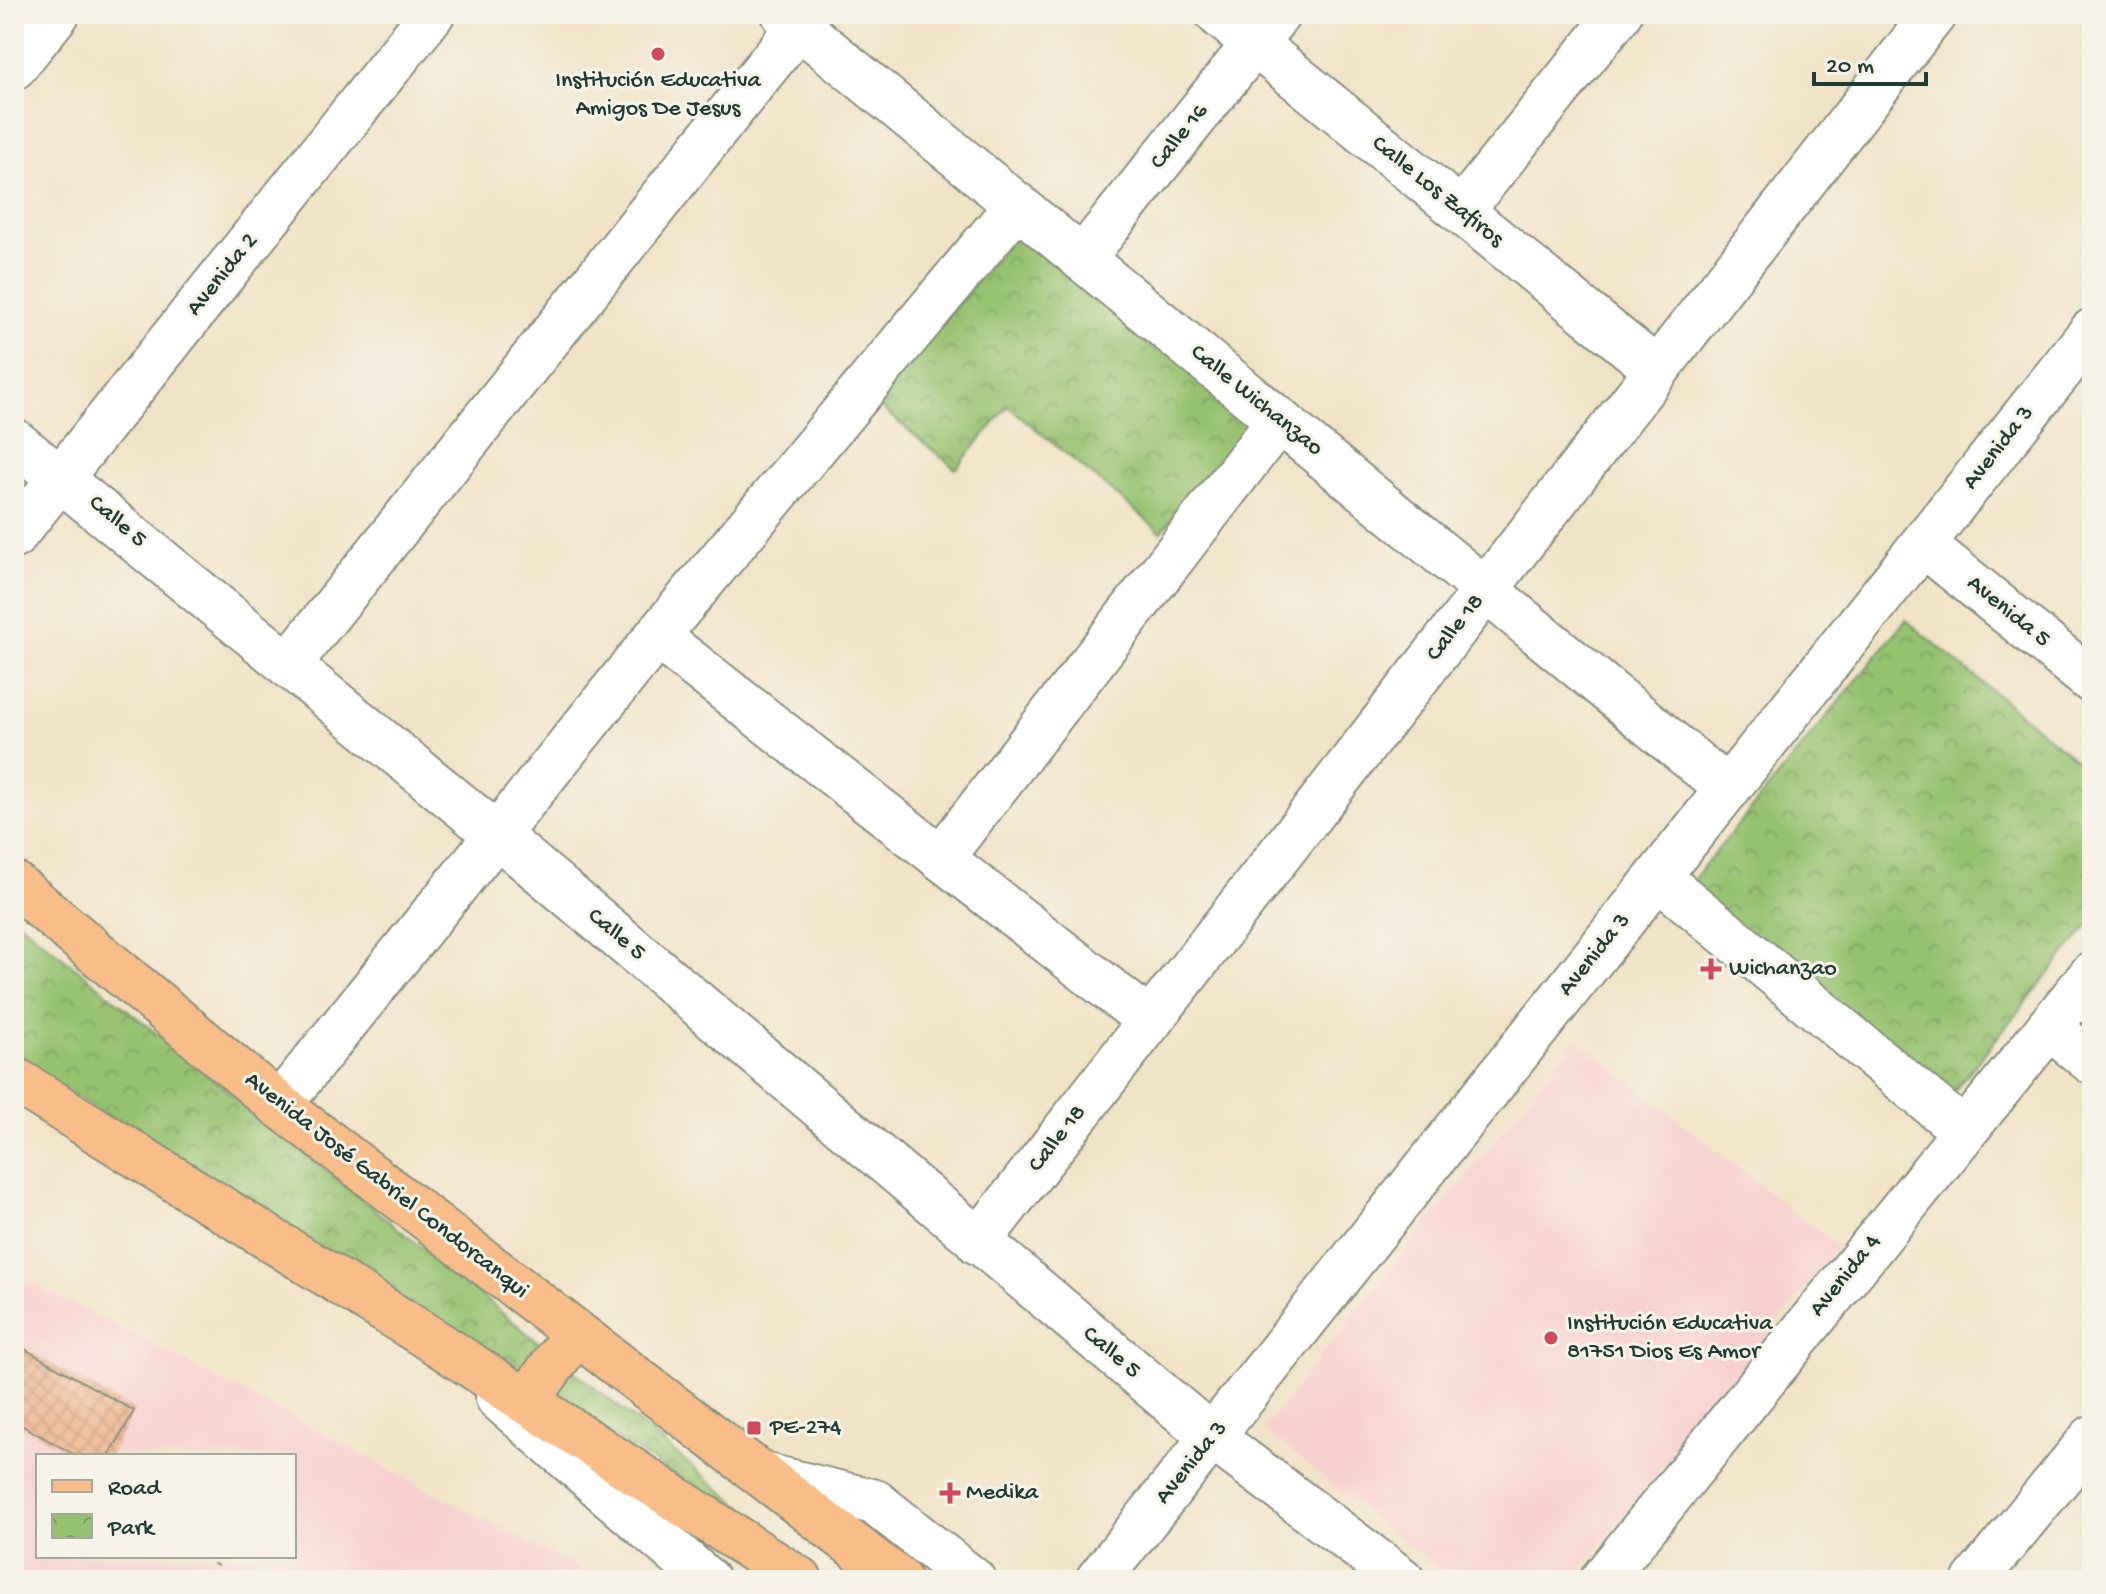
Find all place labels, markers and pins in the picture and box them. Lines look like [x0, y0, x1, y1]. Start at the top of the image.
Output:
marker: Institución Educativa Amigos De Jesus [649, 45, 667, 63]
place label: Institución Educativa Amigos De Jesus [555, 67, 761, 124]
place label: Wichanzao [1729, 955, 1837, 984]
marker: Wichanzao [1700, 958, 1722, 980]
place label: Institución Educativa 81751 Dios Es Amor [1567, 1310, 1773, 1367]
marker: Institución Educativa 81751 Dios Es Amor [1542, 1329, 1560, 1347]
place label: PE-274 [769, 1414, 842, 1443]
marker: PE-274 [745, 1419, 763, 1437]
place label: Medika [966, 1479, 1039, 1508]
marker: Medika [941, 1484, 959, 1502]

